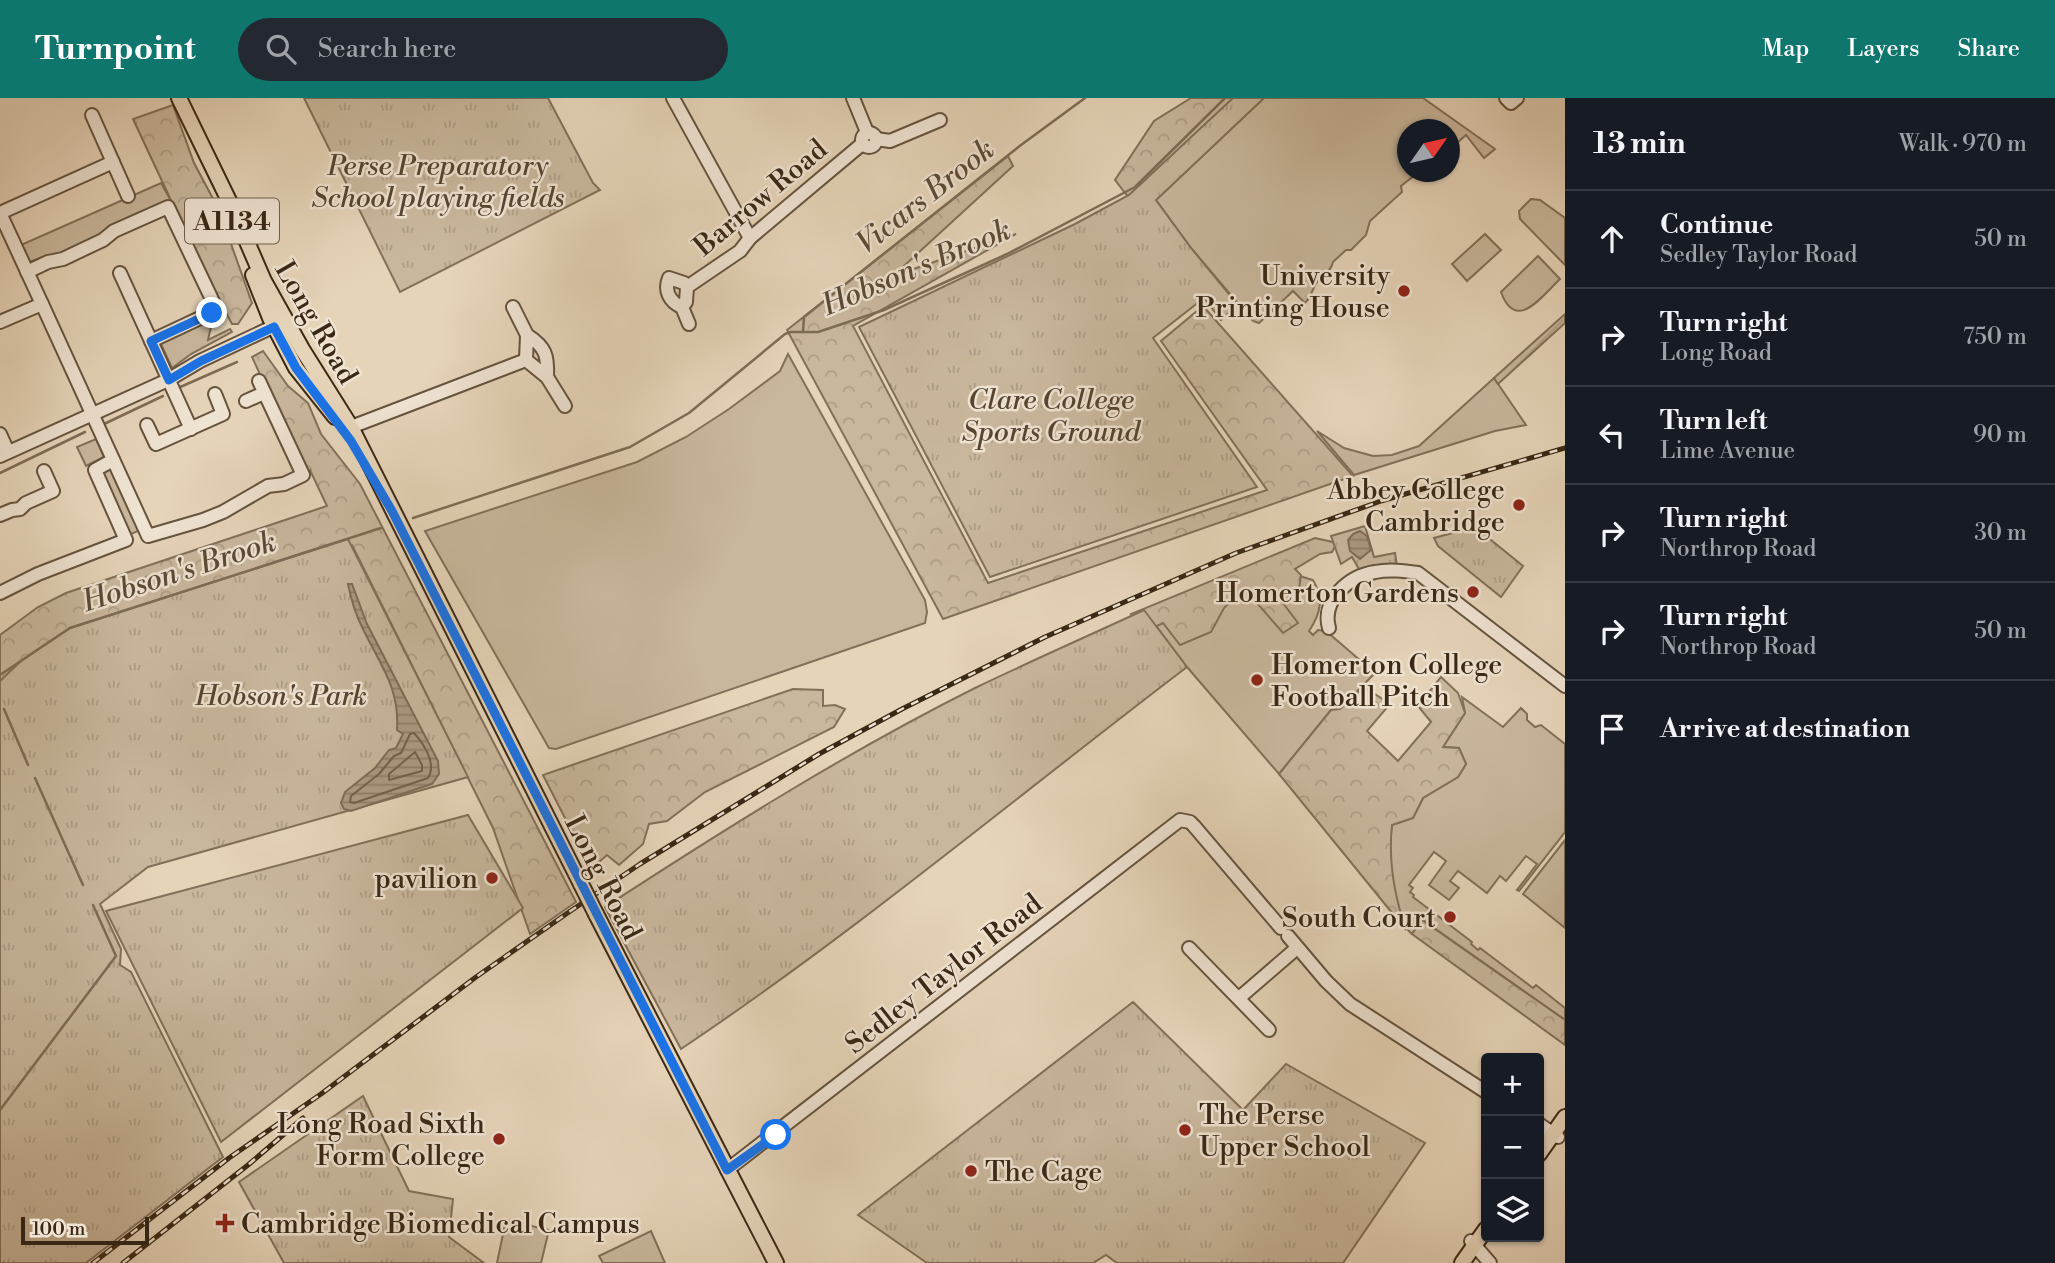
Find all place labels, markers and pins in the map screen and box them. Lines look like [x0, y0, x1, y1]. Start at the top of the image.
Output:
place label: University Printing House [1196, 259, 1390, 326]
marker: University Printing House [1396, 283, 1412, 299]
place label: Abbey College Cambridge [1326, 473, 1505, 540]
marker: Abbey College Cambridge [1511, 497, 1527, 513]
place label: Homerton Gardens [1216, 576, 1459, 611]
marker: Homerton Gardens [1465, 584, 1481, 600]
place label: Homerton College Football Pitch [1271, 648, 1502, 715]
marker: Homerton College Football Pitch [1249, 672, 1265, 688]
place label: pavilion [375, 862, 478, 897]
marker: pavilion [484, 870, 500, 886]
place label: South Court [1282, 901, 1436, 936]
marker: South Court [1442, 909, 1458, 925]
place label: The Perse Upper School [1199, 1098, 1370, 1165]
place label: Long Road Sixth Form College [277, 1107, 485, 1174]
marker: The Perse Upper School [1177, 1122, 1193, 1138]
marker: Long Road Sixth Form College [491, 1131, 507, 1147]
place label: The Cage [985, 1155, 1103, 1190]
marker: The Cage [963, 1163, 979, 1179]
place label: Cambridge Biomedical Campus [241, 1207, 640, 1242]
marker: Cambridge Biomedical Campus [215, 1213, 235, 1233]

